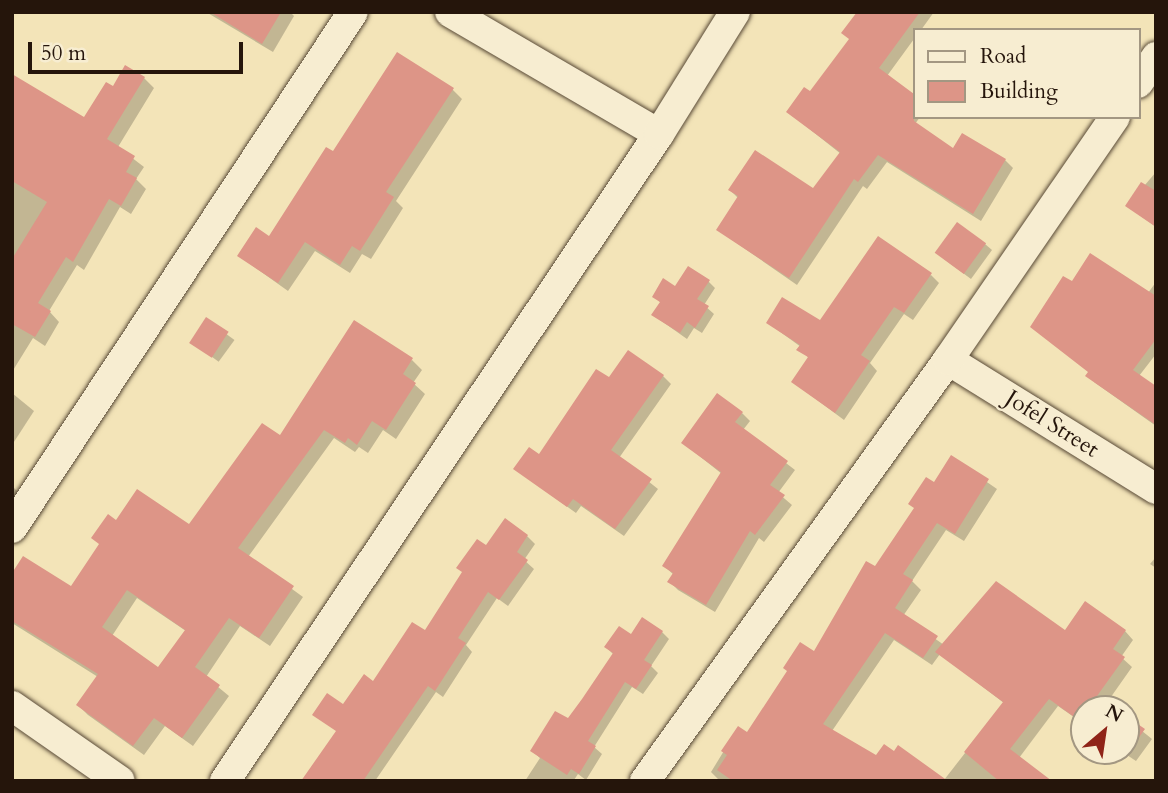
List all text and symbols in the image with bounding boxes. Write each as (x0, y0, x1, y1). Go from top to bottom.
scale bar (32, 28, 247, 72)
legend (912, 28, 1140, 119)
text: 50 m (41, 39, 86, 68)
text: Road (980, 42, 1026, 71)
text: Building (980, 77, 1058, 106)
street label: Jofel Street (1000, 384, 1104, 464)
north arrow (1070, 695, 1140, 765)
text: N (1101, 698, 1128, 729)

